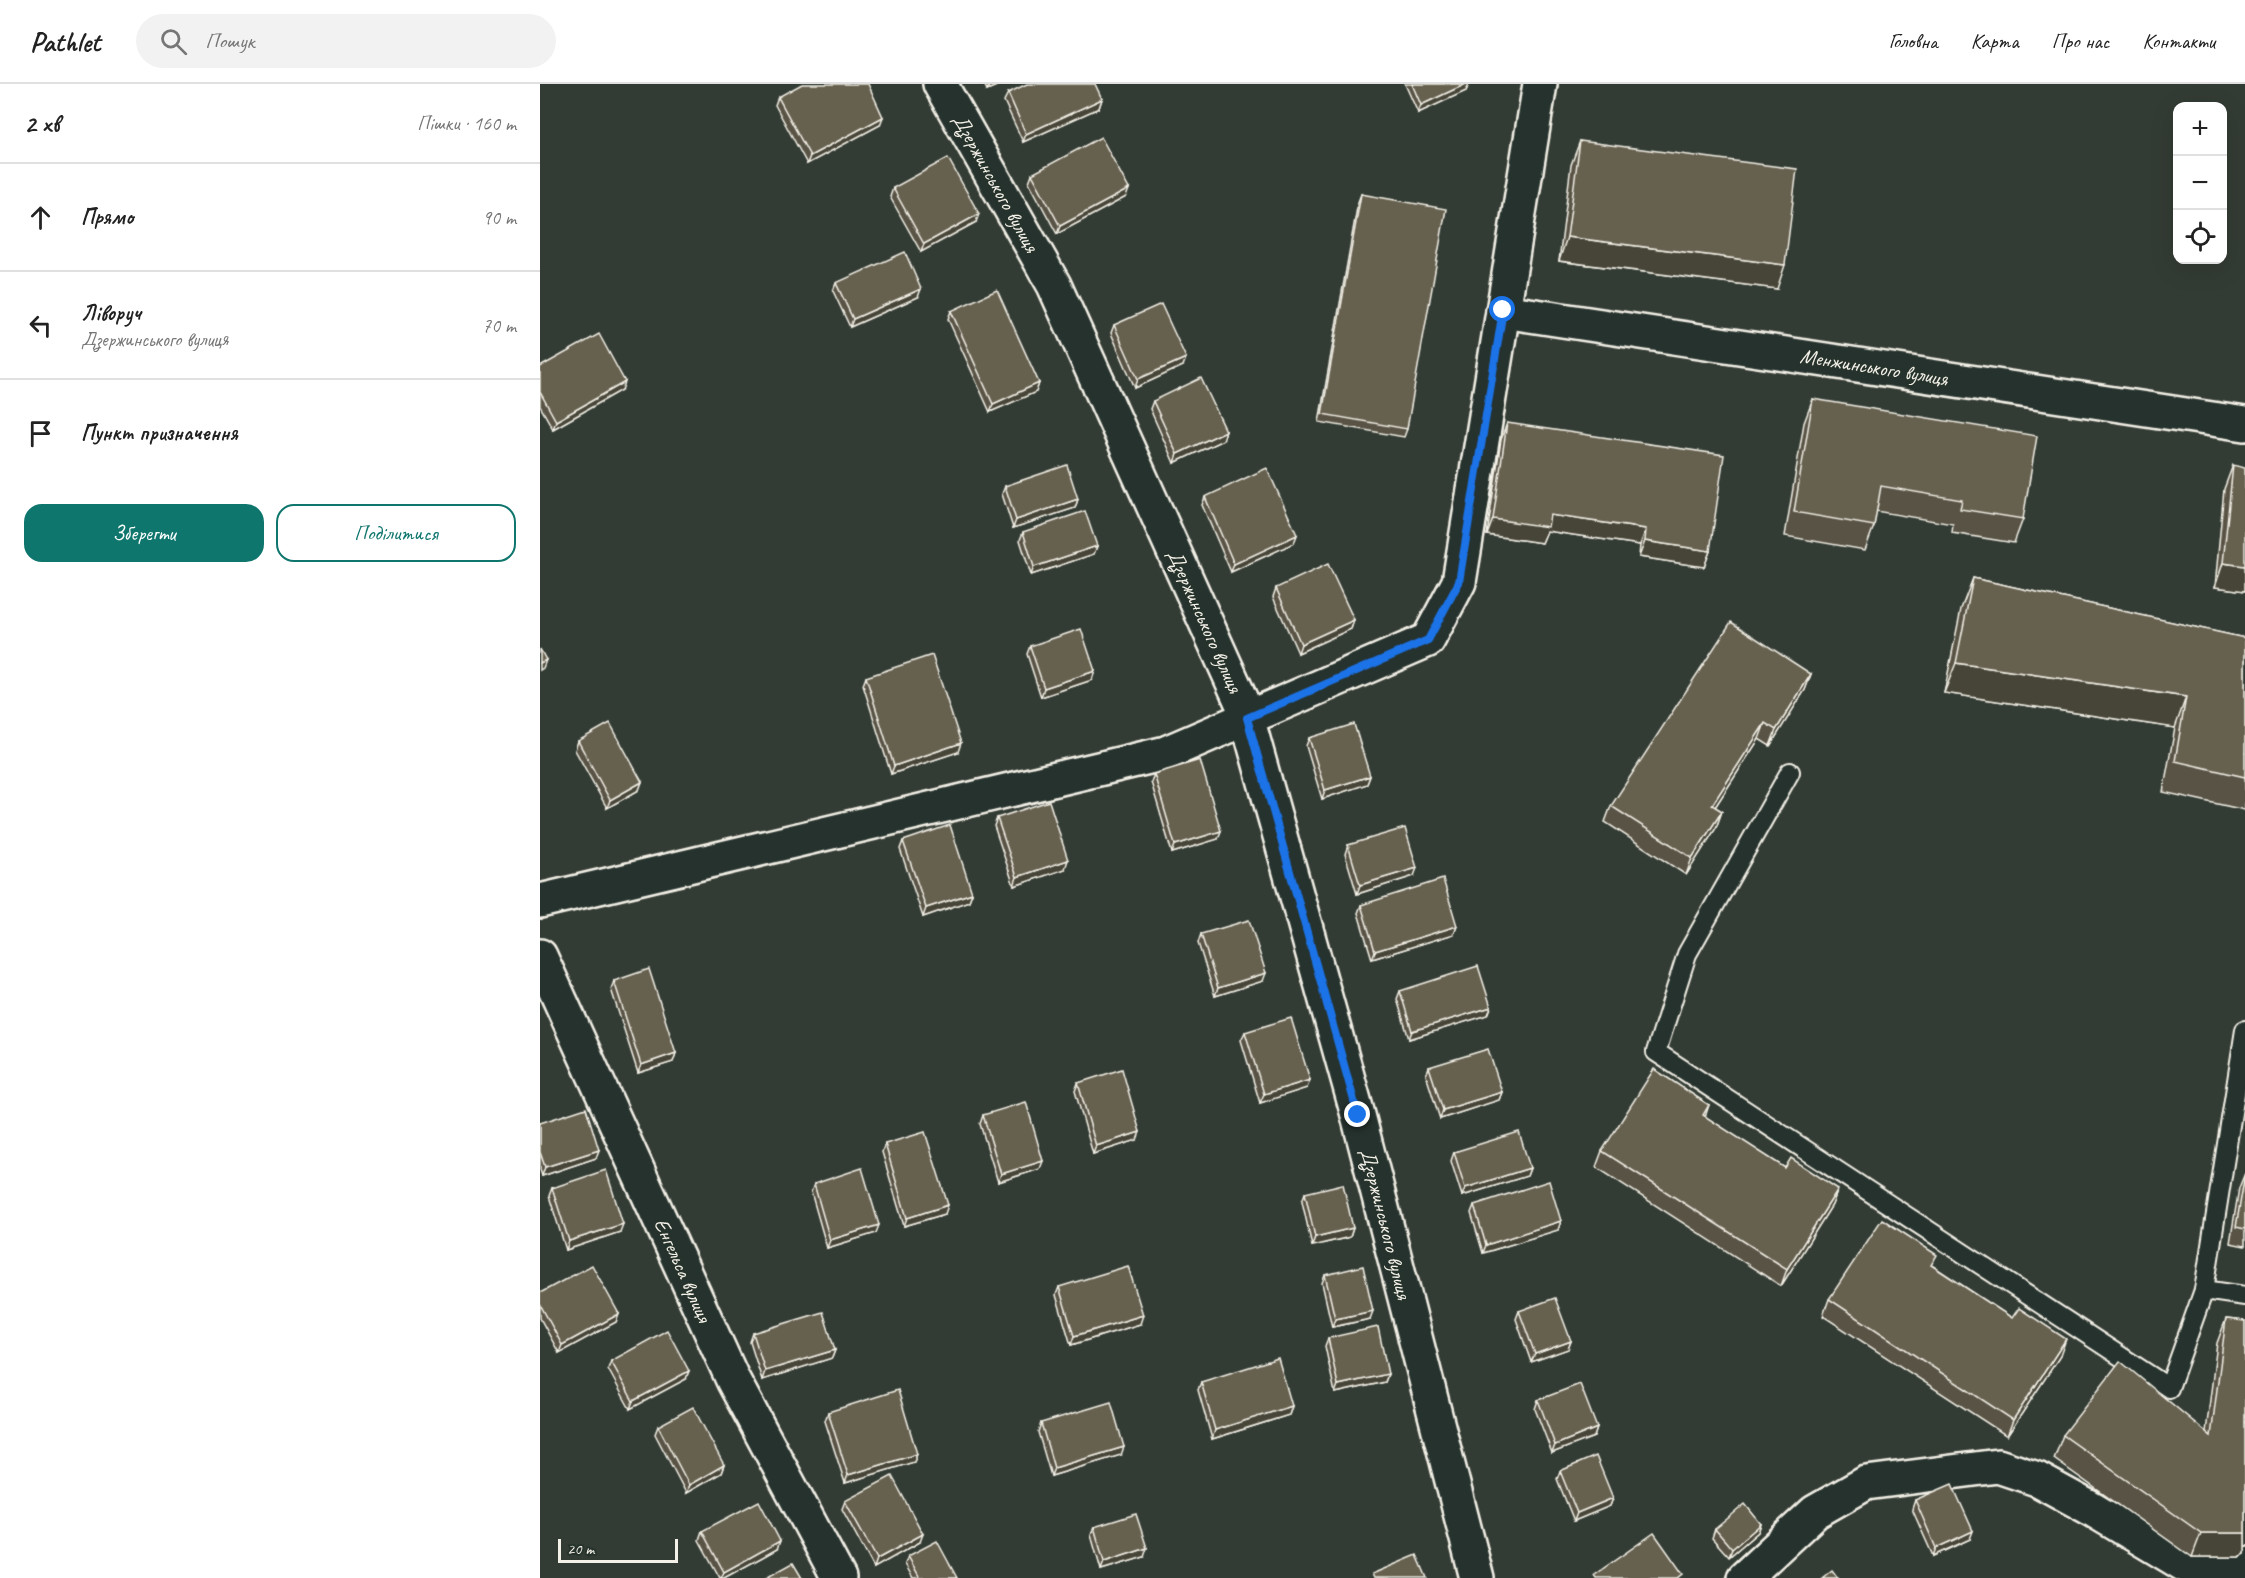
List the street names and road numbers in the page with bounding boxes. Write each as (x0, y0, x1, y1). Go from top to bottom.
street label: Дзержинського вулиця (946, 109, 1046, 259)
street label: Менжинського вулиця (1798, 342, 1951, 392)
street label: Дзержинського вулиця (1161, 545, 1249, 699)
street label: Дзержинського вулиця (1354, 1146, 1418, 1304)
street label: Енгельса вулиця (649, 1214, 718, 1327)

